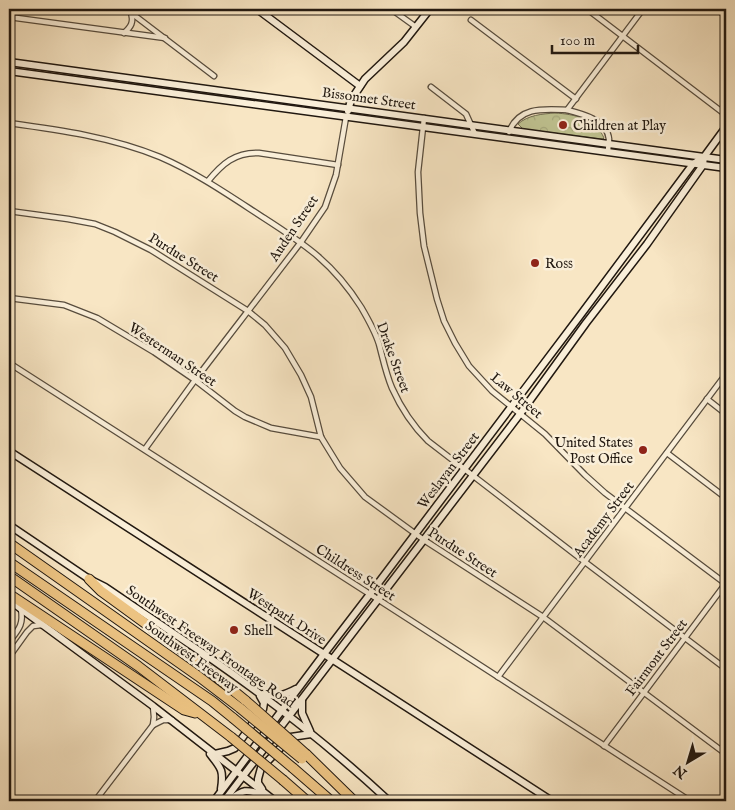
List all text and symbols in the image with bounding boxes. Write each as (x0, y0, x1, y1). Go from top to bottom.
scale bar (552, 22, 639, 54)
text: 100 m (560, 31, 596, 50)
street label: Bissonnet Street (321, 84, 417, 114)
place label: Children at Play (573, 117, 666, 135)
marker: Children at Play (557, 119, 569, 131)
street label: Auden Street (265, 192, 323, 266)
street label: Purdue Street (145, 229, 222, 287)
place label: Ross (545, 255, 573, 273)
marker: Ross (529, 257, 541, 269)
street label: Westerman Street (125, 319, 220, 391)
street label: Drake Street (372, 319, 414, 395)
street label: Law Street (487, 369, 546, 423)
street label: Weslayan Street (414, 428, 484, 513)
place label: United States Post Office (554, 434, 634, 468)
marker: United States Post Office (637, 444, 649, 456)
street label: Academy Street (569, 478, 638, 562)
street label: Purdue Street (424, 524, 501, 582)
street label: Childress Street (312, 540, 399, 605)
street label: Southwest Freeway Frontage Road (123, 581, 299, 711)
street label: Westpark Drive (244, 585, 330, 649)
street label: Fairmont Street (622, 615, 692, 700)
street label: Southwest Freeway (142, 617, 242, 695)
place label: Shell (244, 622, 273, 640)
marker: Shell (228, 624, 240, 636)
north arrow (662, 738, 712, 788)
text: N (670, 761, 692, 783)

